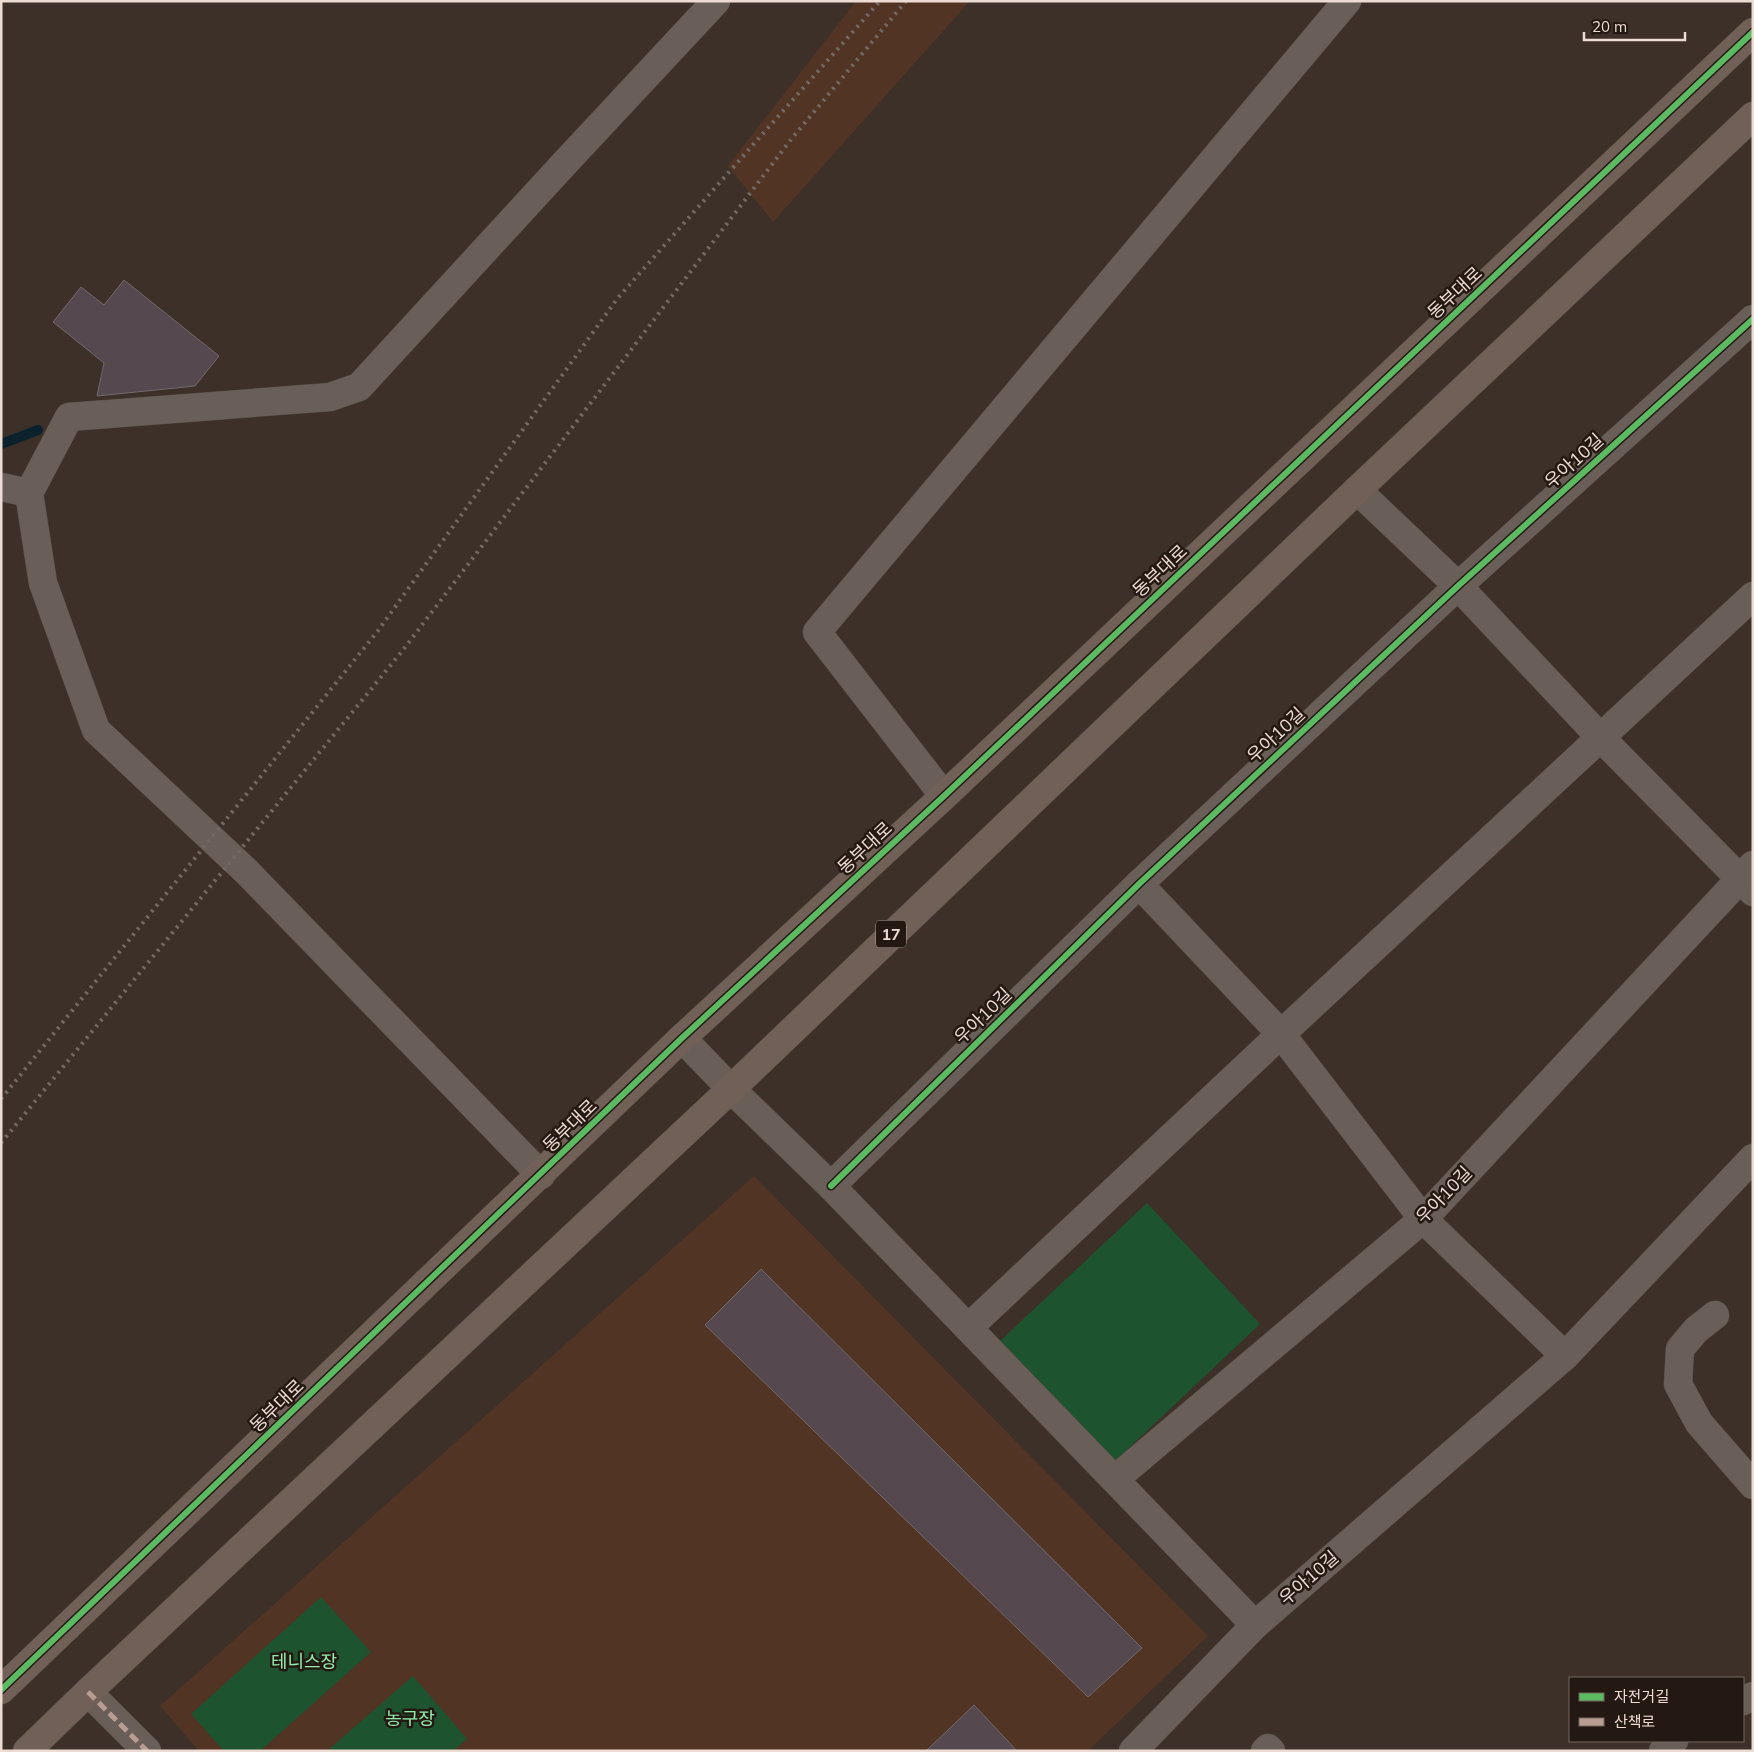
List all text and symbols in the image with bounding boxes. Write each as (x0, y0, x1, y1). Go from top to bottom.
scale bar (1584, 10, 1685, 42)
text: 20 m (1592, 17, 1627, 36)
street label: 동부대로 (1423, 262, 1487, 324)
street label: 우아10길 (1539, 428, 1608, 493)
street label: 동부대로 (1128, 540, 1192, 602)
street label: 우아10길 (1242, 702, 1310, 767)
street label: 동부대로 (833, 817, 897, 879)
road number: 17 (876, 921, 906, 948)
street label: 우아10길 (949, 983, 1016, 1049)
street label: 동부대로 (538, 1094, 601, 1157)
street label: 우아10길 (1411, 1161, 1477, 1228)
street label: 동부대로 (245, 1374, 308, 1437)
street label: 우아10길 (1274, 1546, 1343, 1610)
park label: 테니스장 (271, 1650, 337, 1673)
legend (1569, 1677, 1744, 1742)
text: 자전거길 (1614, 1687, 1669, 1706)
park label: 농구장 (385, 1707, 435, 1730)
text: 산책로 (1614, 1712, 1655, 1731)

